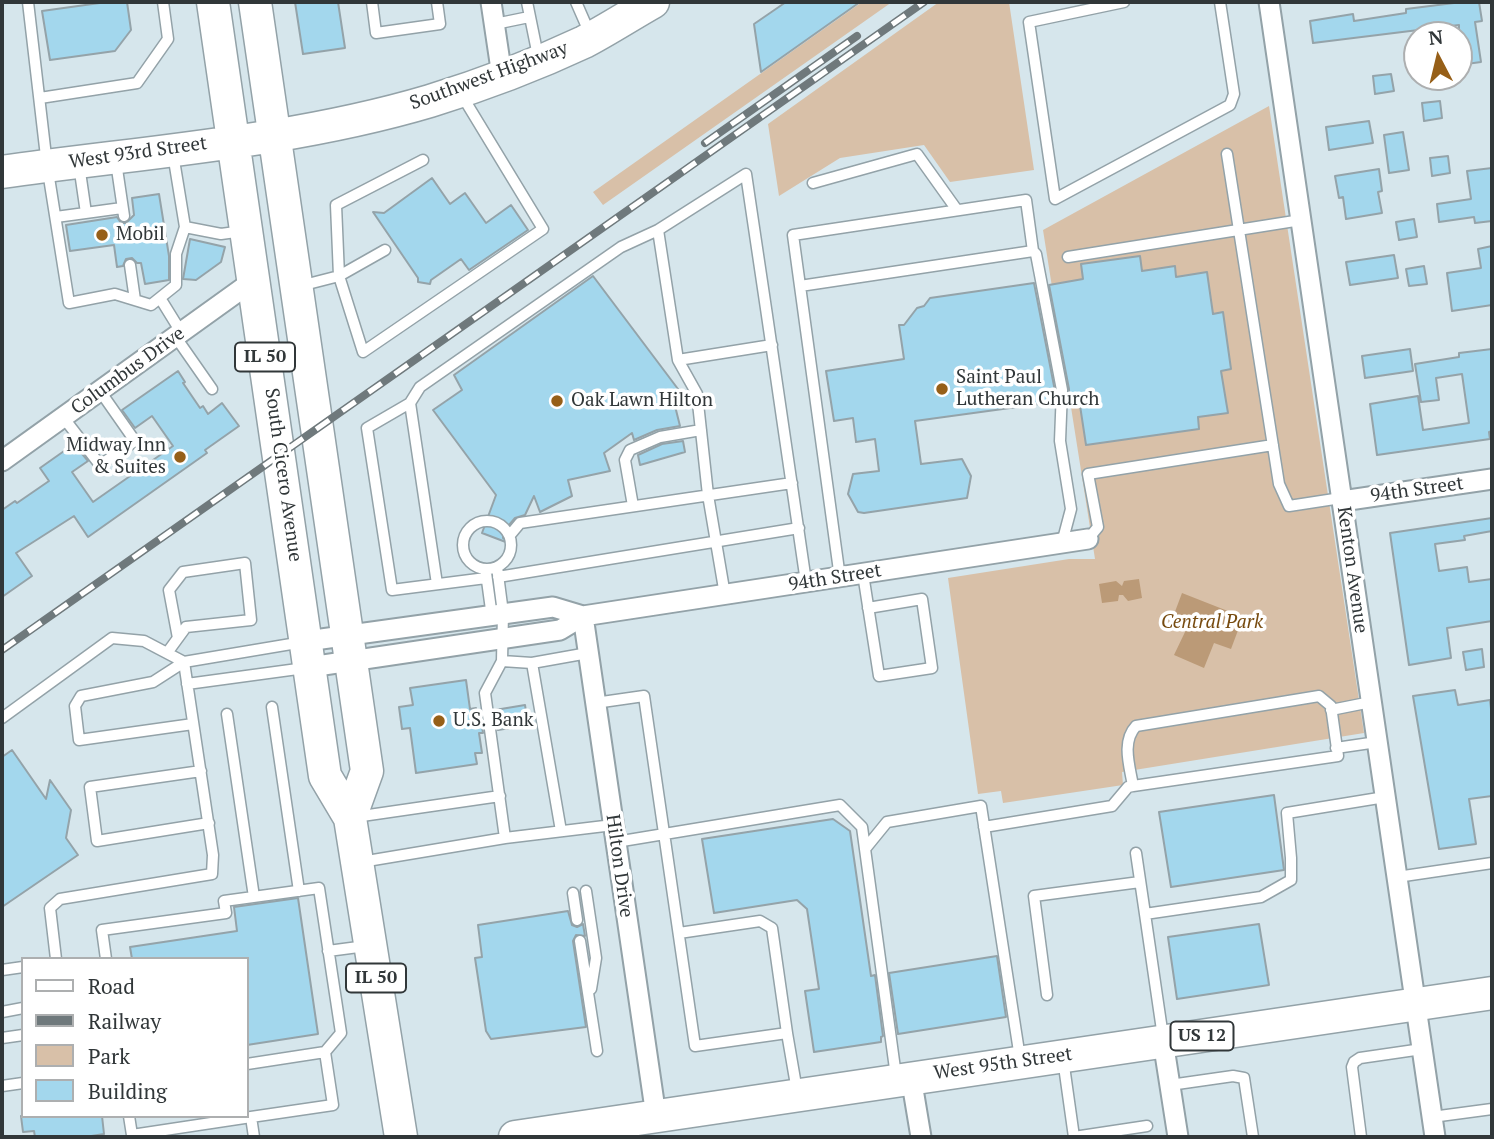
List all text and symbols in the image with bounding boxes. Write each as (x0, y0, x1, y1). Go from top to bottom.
north arrow (1403, 21, 1473, 91)
text: N (1427, 23, 1444, 50)
street label: Southwest Highway (407, 37, 571, 115)
street label: West 93rd Street (67, 132, 209, 174)
place label: Mobil (116, 224, 165, 246)
marker: Mobil (94, 227, 110, 243)
street label: Columbus Drive (67, 322, 189, 420)
road number: IL 50 (235, 342, 295, 372)
place label: Saint Paul Lutheran Church (956, 367, 1099, 411)
marker: Saint Paul Lutheran Church (934, 381, 950, 397)
street label: South Cicero Avenue (260, 387, 306, 563)
place label: Oak Lawn Hilton (571, 390, 713, 412)
marker: Oak Lawn Hilton (549, 393, 565, 409)
place label: Midway Inn & Suites (66, 435, 166, 479)
marker: Midway Inn & Suites (172, 449, 188, 465)
street label: 94th Street (1369, 472, 1465, 508)
street label: Kenton Avenue (1332, 505, 1372, 635)
street label: 94th Street (787, 559, 883, 597)
park label: Central Park (1161, 612, 1263, 634)
place label: U.S. Bank (453, 710, 534, 732)
marker: U.S. Bank (431, 713, 447, 729)
street label: Hilton Drive (600, 813, 638, 919)
legend (21, 957, 248, 1118)
road number: IL 50 (346, 964, 406, 993)
text: Road (88, 972, 135, 1000)
text: Railway (88, 1007, 161, 1035)
road number: US 12 (1170, 1021, 1234, 1050)
text: Park (88, 1042, 130, 1070)
street label: West 95th Street (932, 1043, 1074, 1085)
text: Building (88, 1077, 167, 1105)

